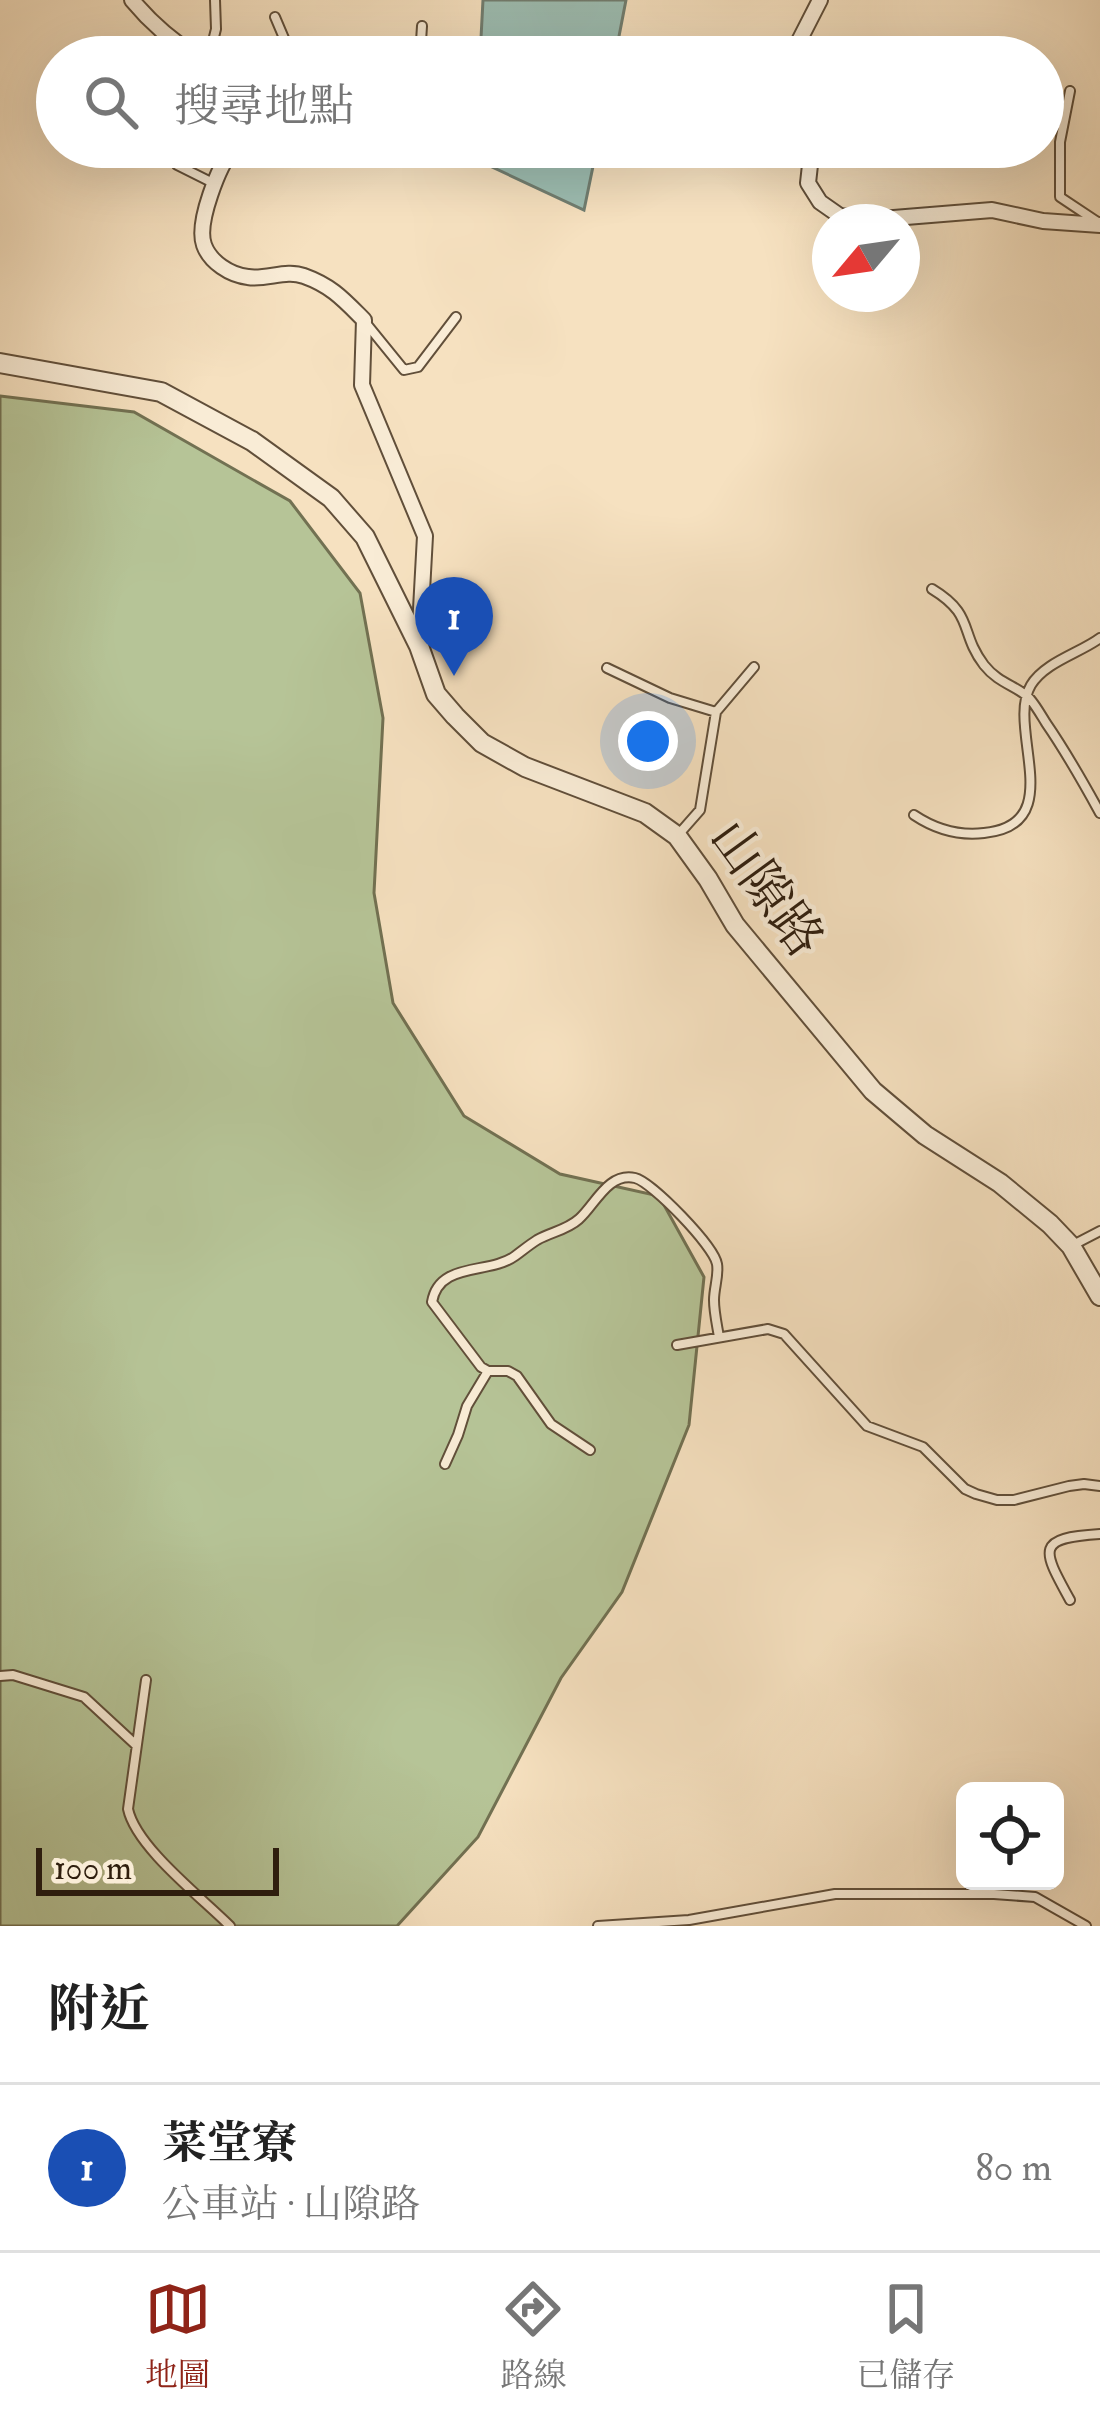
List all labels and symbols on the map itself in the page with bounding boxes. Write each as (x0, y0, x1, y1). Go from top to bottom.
north arrow (812, 204, 920, 312)
pin: 1 (415, 577, 493, 676)
your location (618, 711, 678, 771)
street label: 山隙路 (695, 808, 837, 970)
scale bar (36, 1842, 279, 1895)

